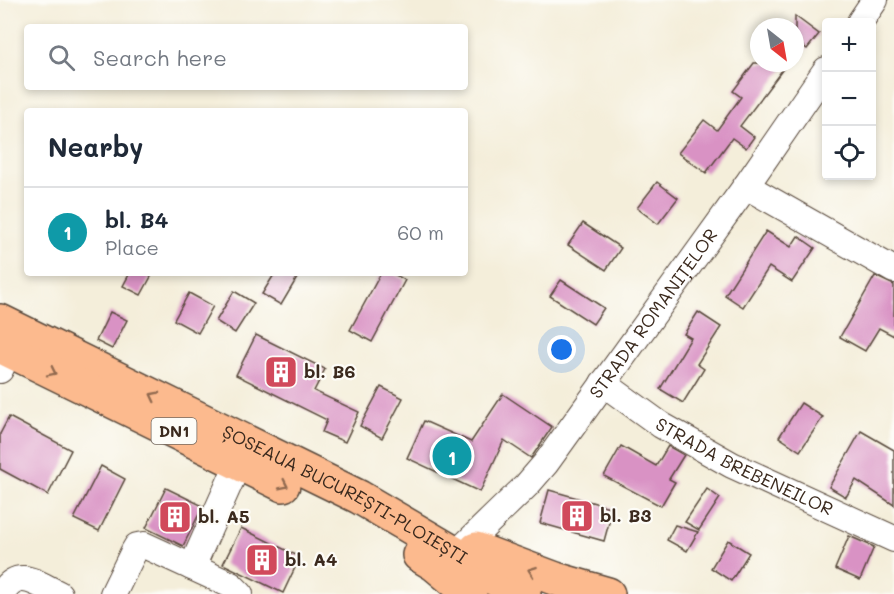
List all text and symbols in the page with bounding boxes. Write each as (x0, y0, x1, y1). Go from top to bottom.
north arrow (750, 18, 804, 72)
map controls (822, 18, 876, 180)
button: + (822, 18, 876, 72)
search box (24, 24, 468, 90)
icon: search (45, 41, 78, 74)
text: Search here (93, 43, 227, 72)
button: − (822, 72, 876, 126)
button: locate (822, 126, 876, 180)
text: Nearby (48, 130, 143, 164)
text: bl. B4 (105, 205, 168, 234)
text: 1 (63, 219, 72, 245)
text: 60 m (397, 219, 444, 245)
street label: STRADA ROMANIȚELOR (583, 223, 722, 403)
text: Place (105, 234, 159, 260)
your location (547, 335, 576, 364)
building icon: bl. B6 (263, 354, 299, 390)
place label: bl. B6 (304, 359, 355, 383)
one-way arrow (46, 364, 57, 376)
one-way arrow (149, 392, 160, 403)
street label: STRADA BREBENEILOR (652, 411, 837, 521)
road number: DN1 (152, 418, 196, 444)
street label: ȘOSEAUA BUCUREȘTI-PLOIEȘTI (219, 419, 472, 569)
pin: 1 (432, 434, 472, 478)
one-way arrow (278, 478, 289, 490)
building icon: bl. B3 (559, 498, 595, 534)
building icon: bl. A5 (157, 499, 193, 535)
place label: bl. B3 (600, 503, 651, 527)
place label: bl. A5 (198, 504, 249, 528)
building icon: bl. A4 (244, 542, 280, 578)
place label: bl. A4 (285, 547, 337, 571)
one-way arrow (527, 565, 538, 578)

